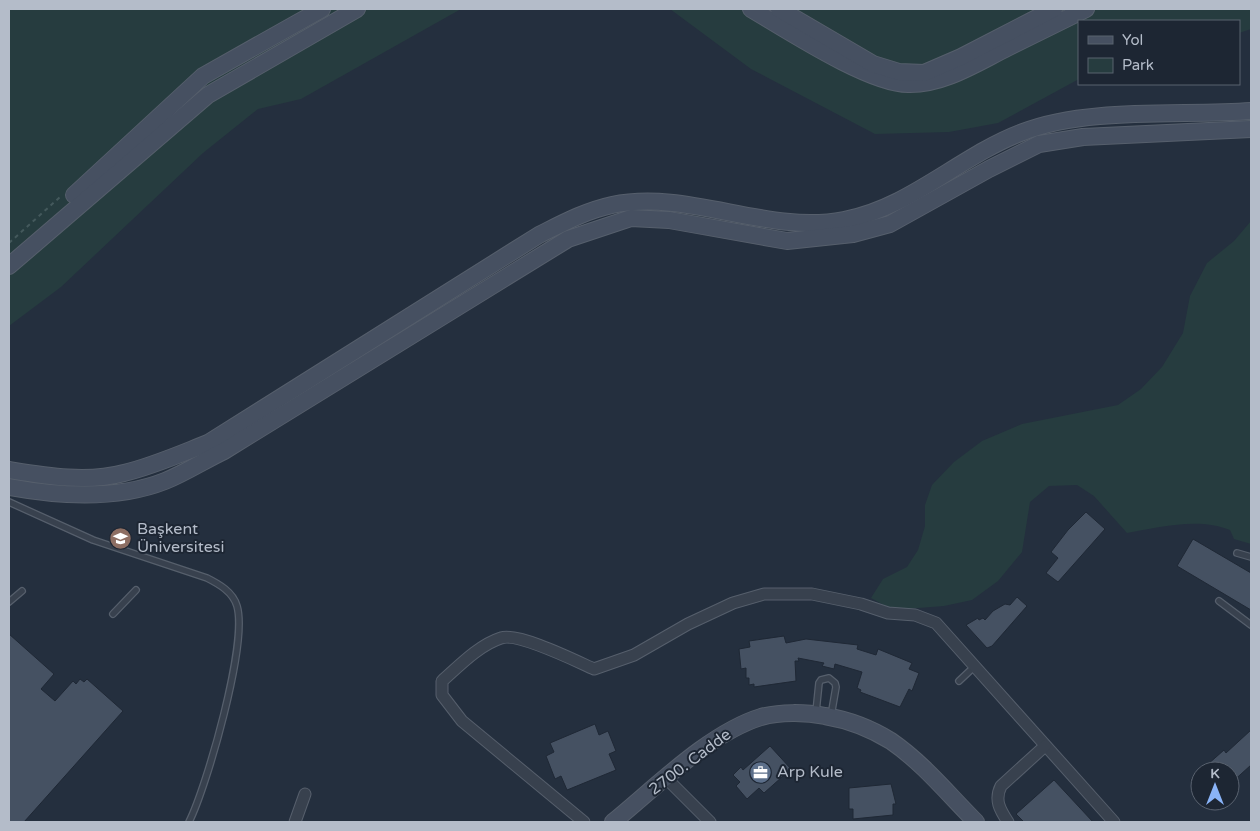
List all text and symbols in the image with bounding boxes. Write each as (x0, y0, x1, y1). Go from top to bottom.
legend (1078, 20, 1240, 85)
text: Yol (1122, 31, 1143, 49)
text: Park (1122, 56, 1154, 74)
place label: Başkent Üniversitesi (137, 519, 225, 557)
school or university icon: Başkent Üniversitesi (109, 526, 133, 550)
street label: 2700. Cadde (645, 725, 735, 799)
office icon: Arp Kule (749, 760, 773, 784)
north arrow (1190, 761, 1240, 811)
place label: Arp Kule (777, 762, 843, 782)
text: K (1210, 765, 1220, 782)

